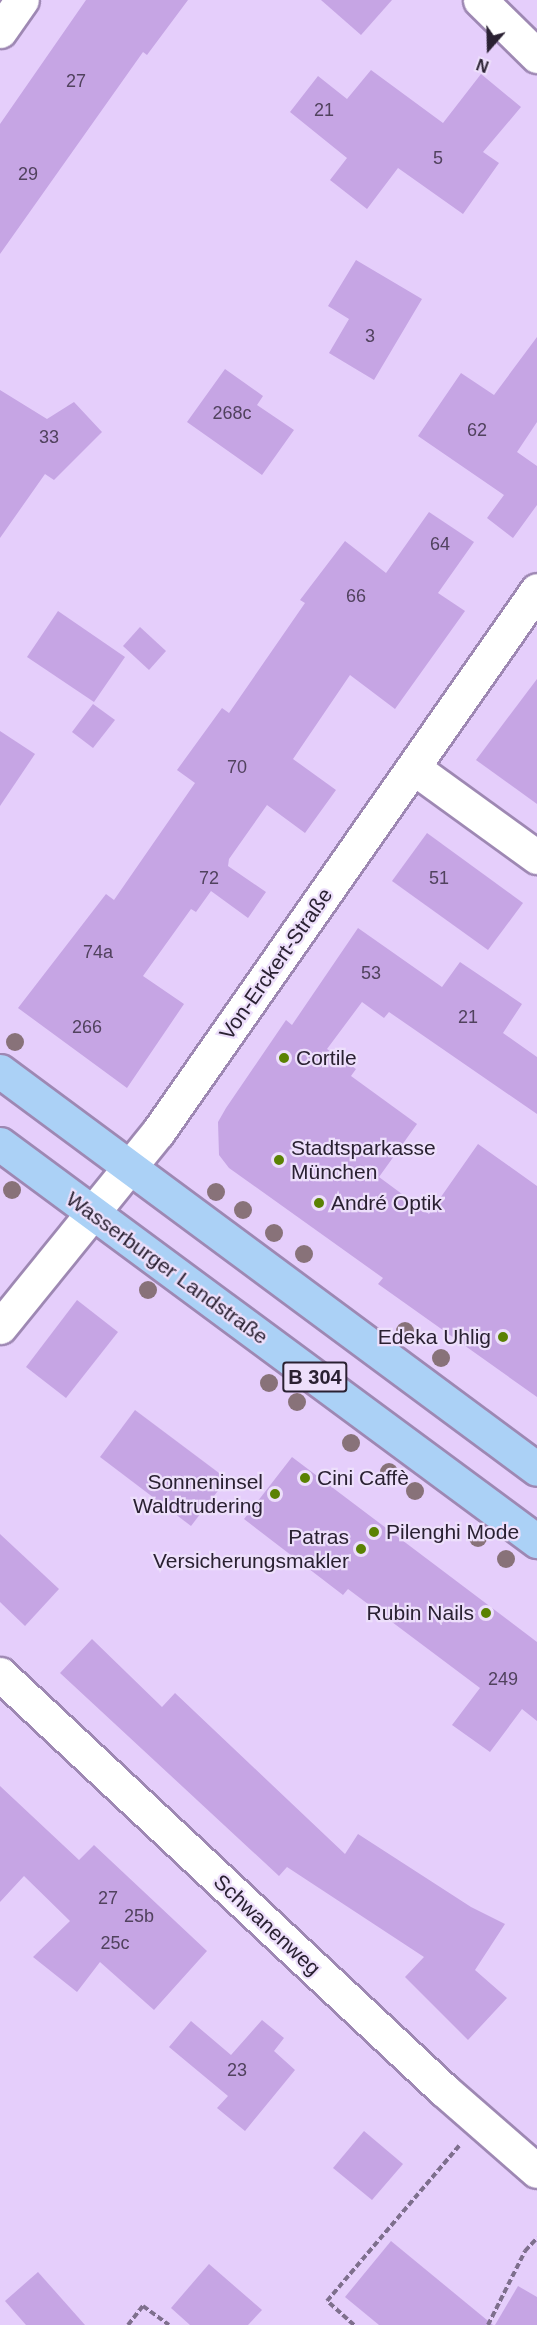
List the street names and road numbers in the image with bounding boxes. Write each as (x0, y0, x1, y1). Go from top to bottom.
street label: Von-Erckert-Straße (214, 883, 338, 1045)
street label: Wasserburger Landstraße (61, 1186, 273, 1350)
road number: B 304 (282, 1360, 348, 1394)
street label: Schwanenweg (208, 1869, 326, 1981)

